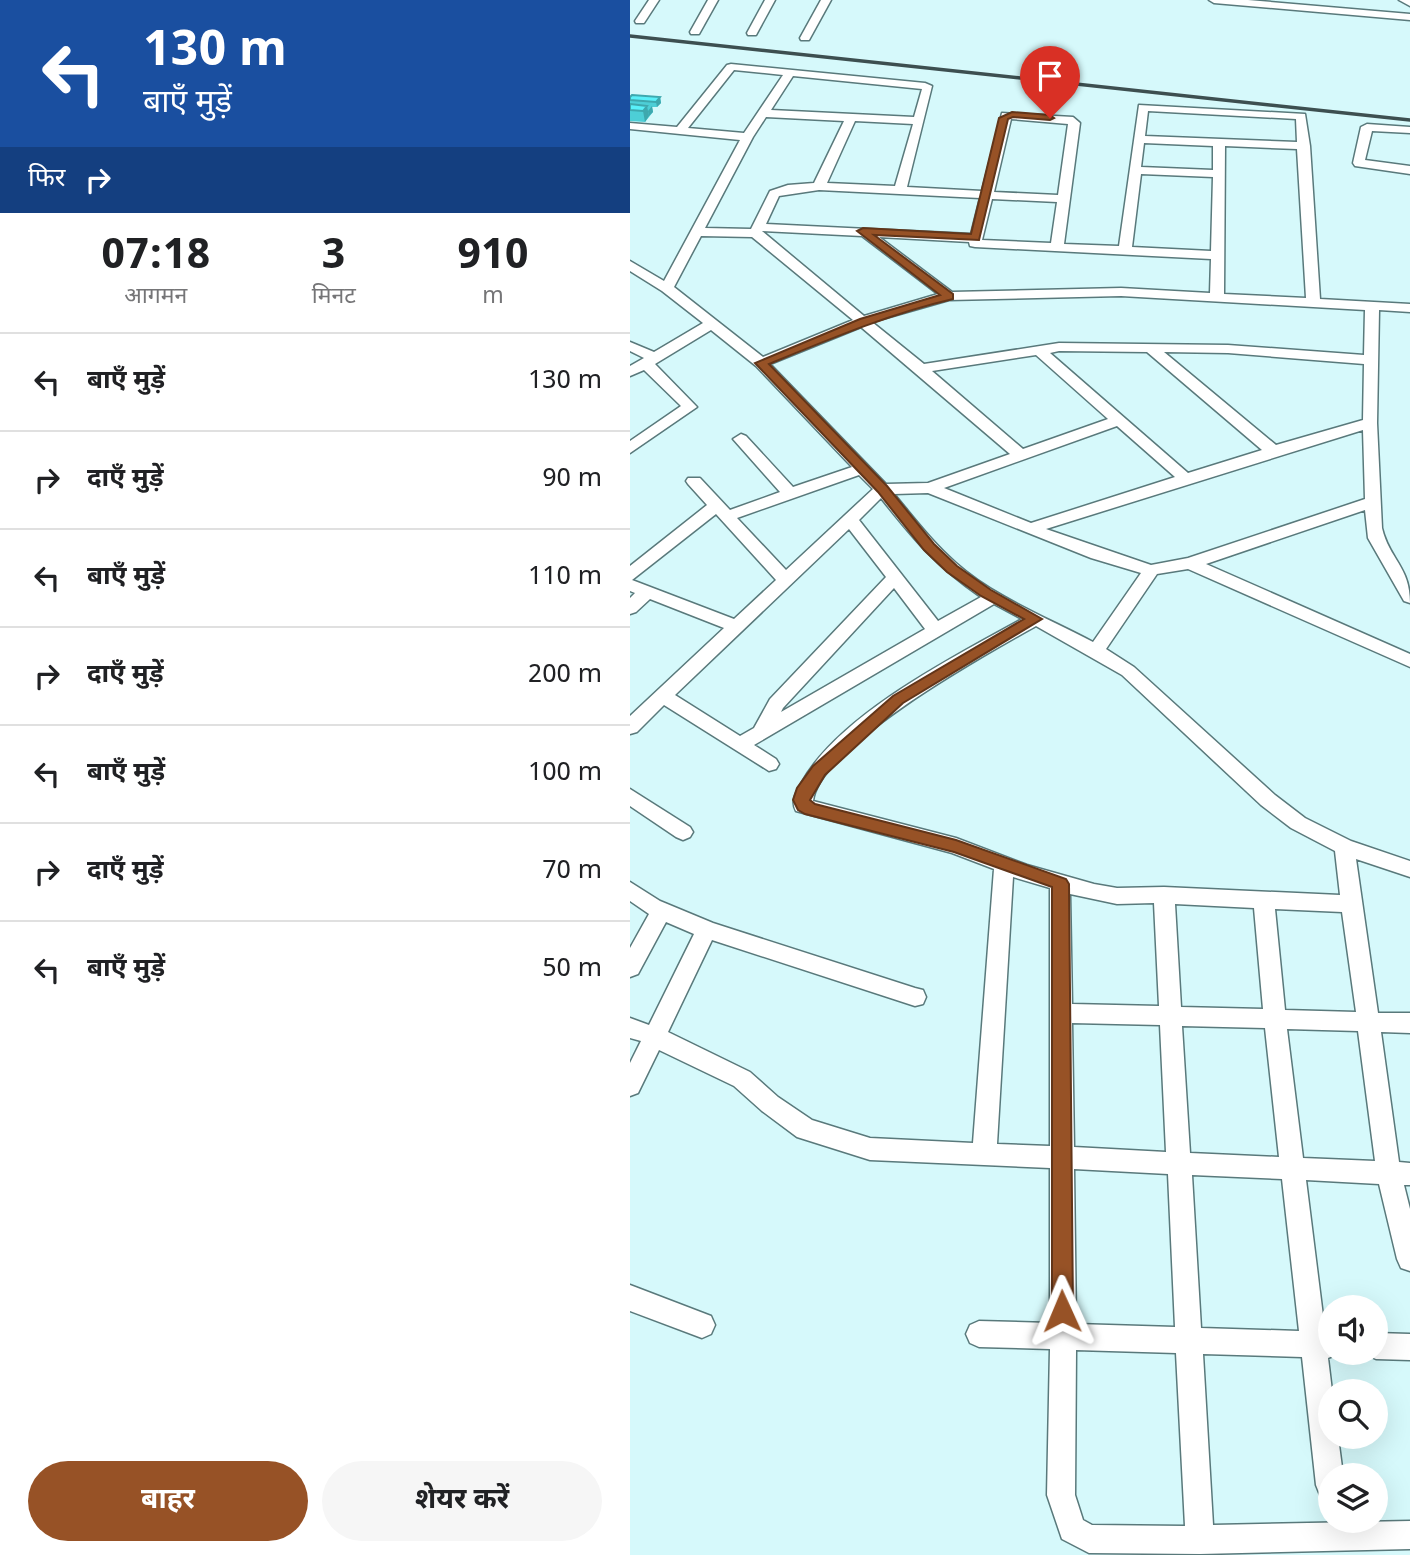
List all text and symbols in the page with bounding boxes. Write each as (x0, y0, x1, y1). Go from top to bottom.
text: 130 m (143, 21, 287, 85)
icon: left (28, 28, 119, 119)
pin (1020, 46, 1080, 118)
icon: arrive (1031, 57, 1069, 95)
text: बाएँ मुड़ें (143, 83, 232, 125)
icon: right (79, 161, 117, 199)
text: फिर (28, 163, 65, 197)
text: 07:18 (101, 230, 210, 285)
text: 3 (322, 230, 346, 285)
text: 910 (457, 230, 529, 285)
text: आगमन (124, 282, 187, 312)
text: मिनट (312, 282, 356, 312)
text: m (482, 282, 504, 312)
icon: left (28, 363, 66, 401)
text: बाएँ मुड़ें (87, 365, 165, 399)
text: 130 m (528, 365, 602, 399)
icon: right (28, 461, 66, 499)
text: दाएँ मुड़ें (87, 463, 164, 497)
text: 90 m (542, 463, 602, 497)
icon: left (28, 559, 66, 597)
text: बाएँ मुड़ें (87, 561, 165, 595)
text: 110 m (528, 561, 602, 595)
icon: right (28, 657, 66, 695)
text: दाएँ मुड़ें (87, 659, 164, 693)
text: 200 m (528, 659, 602, 693)
icon: left (28, 755, 66, 793)
text: बाएँ मुड़ें (87, 757, 165, 791)
text: 100 m (528, 757, 602, 791)
icon: right (28, 853, 66, 891)
text: दाएँ मुड़ें (87, 855, 164, 889)
text: 70 m (542, 855, 602, 889)
icon: left (28, 951, 66, 989)
text: बाएँ मुड़ें (87, 953, 165, 987)
text: 50 m (542, 953, 602, 987)
position arrow (1025, 1274, 1099, 1348)
map controls (1318, 1295, 1388, 1533)
button: sound (1318, 1295, 1388, 1365)
button: search (1318, 1379, 1388, 1449)
button: बाहर (28, 1461, 308, 1541)
button: शेयर करें (322, 1461, 602, 1541)
button: layers (1318, 1463, 1388, 1533)

